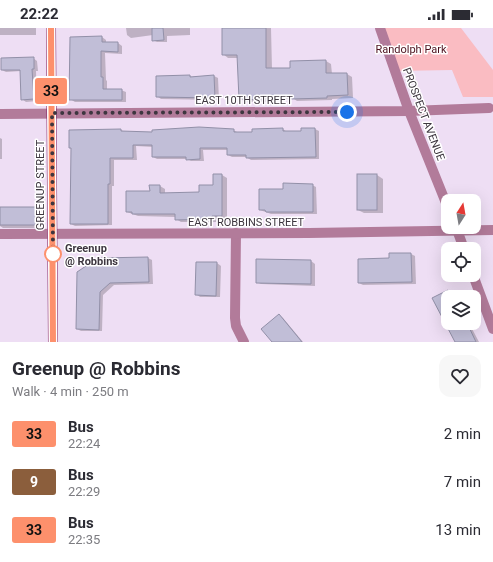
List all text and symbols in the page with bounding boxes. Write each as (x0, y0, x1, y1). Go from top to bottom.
text: 22:22 (20, 5, 59, 23)
park label: Randolph Park (375, 43, 447, 56)
street label: PROSPECT AVENUE (400, 66, 447, 162)
line badge: 33 (33, 78, 69, 104)
text: 33 (43, 83, 59, 99)
street label: EAST 10TH STREET (195, 94, 293, 107)
your location (337, 102, 357, 122)
street label: GREENUP STREET (34, 139, 47, 230)
north arrow (441, 194, 481, 234)
map controls (441, 194, 481, 330)
street label: EAST ROBBINS STREET (188, 216, 305, 229)
place label: Greenup @ Robbins (65, 242, 118, 268)
button: locate (441, 242, 481, 282)
marker: Greenup @ Robbins (44, 245, 62, 263)
button: layers (441, 290, 481, 330)
button: heart (439, 355, 481, 397)
text: Greenup @ Robbins (12, 357, 180, 380)
text: Walk · 4 min · 250 m (12, 384, 129, 399)
text: Bus (68, 418, 94, 436)
text: 2 min (444, 425, 481, 443)
text: 33 (26, 426, 42, 442)
text: 22:24 (68, 436, 100, 451)
text: Bus (68, 466, 94, 484)
text: 7 min (444, 473, 481, 491)
text: 9 (30, 474, 38, 490)
text: 22:29 (68, 484, 100, 499)
text: Bus (68, 514, 94, 532)
text: 13 min (435, 521, 481, 539)
text: 33 (26, 522, 42, 538)
text: 22:35 (68, 532, 100, 547)

